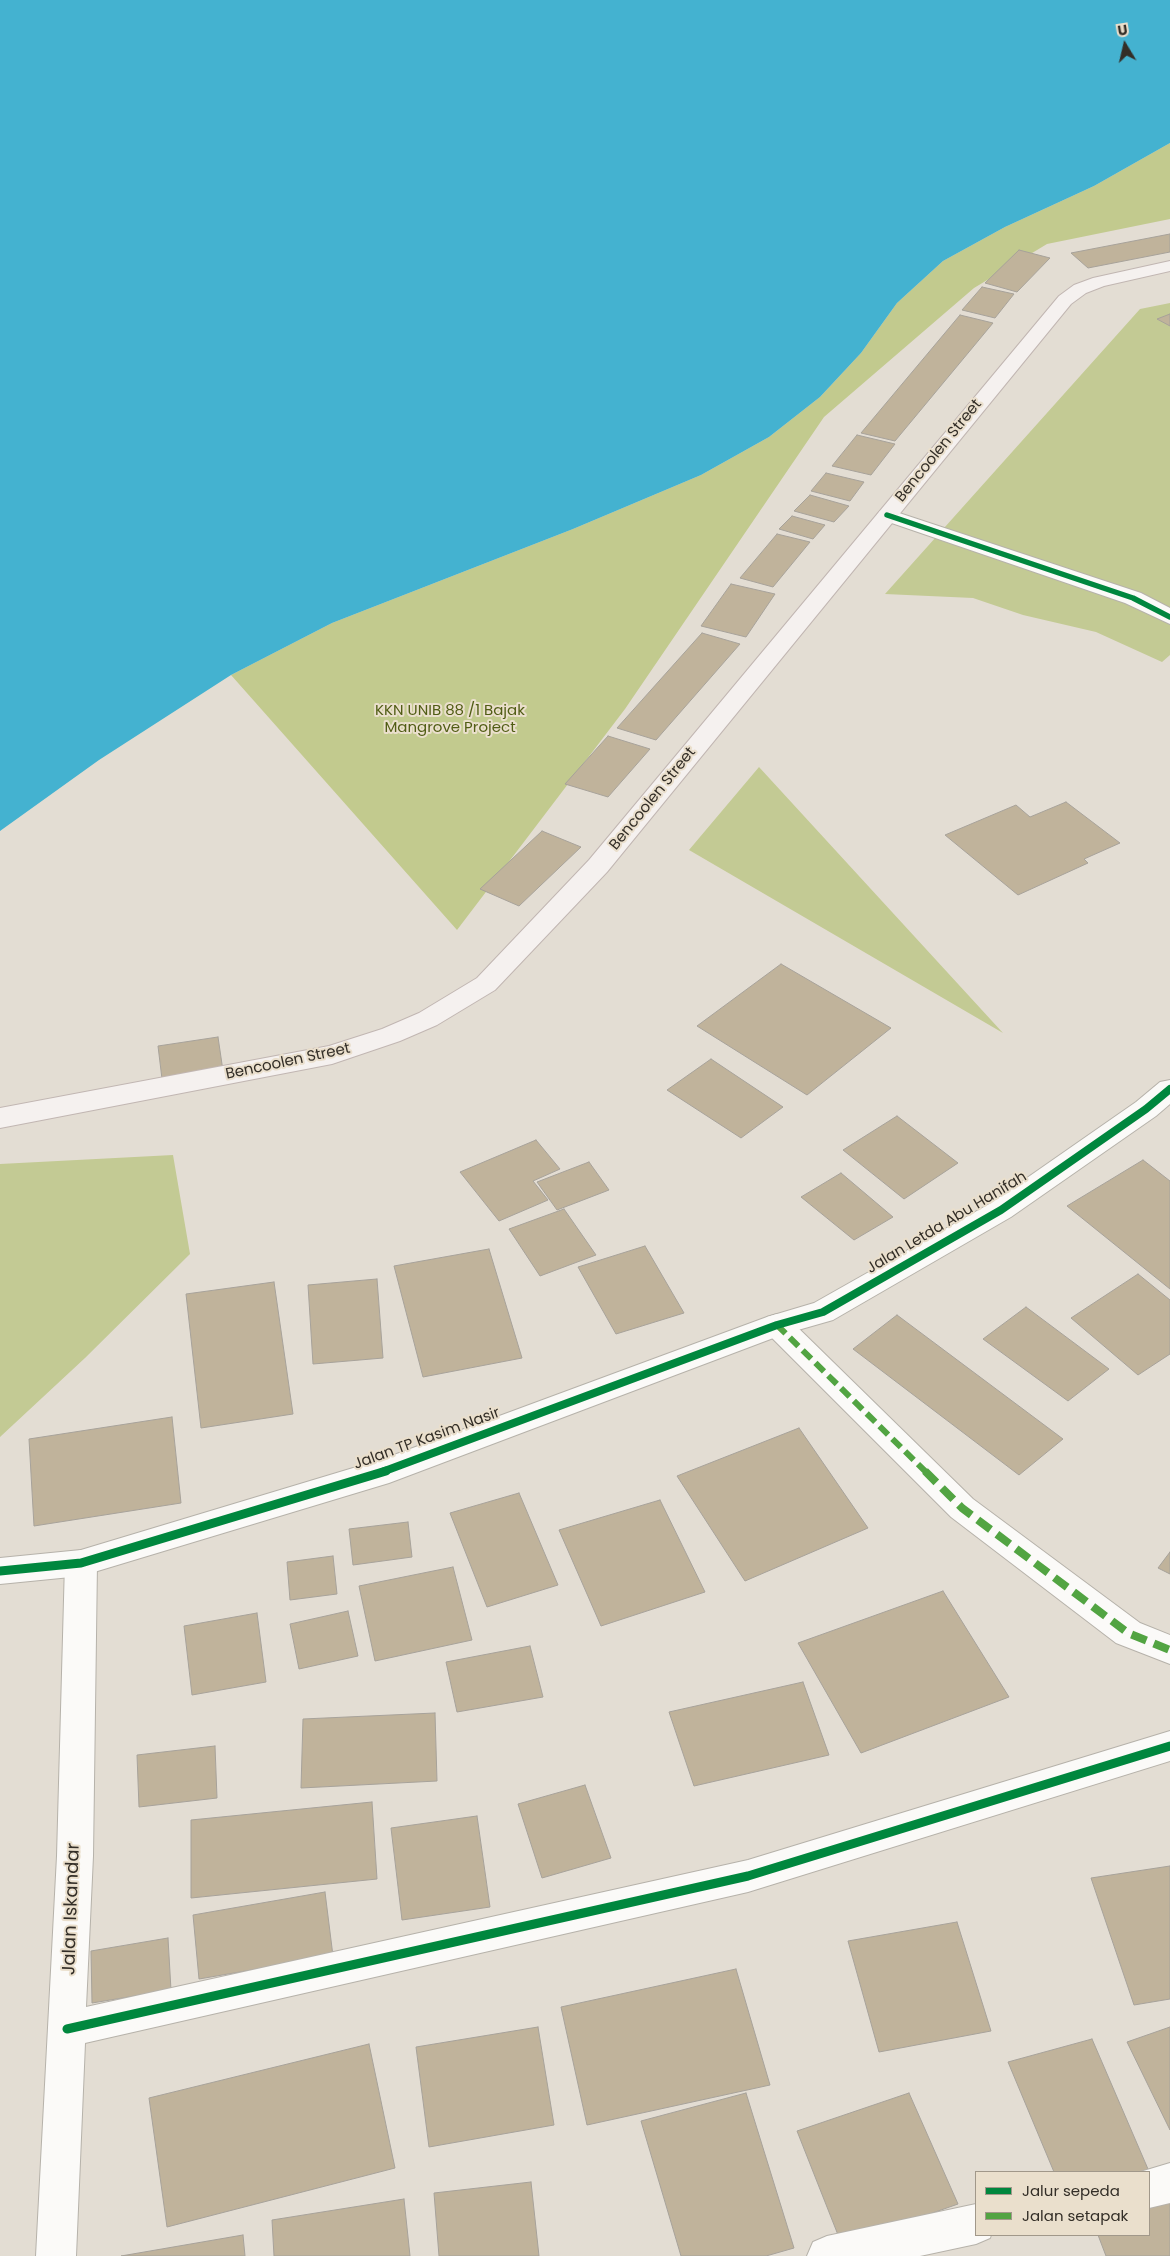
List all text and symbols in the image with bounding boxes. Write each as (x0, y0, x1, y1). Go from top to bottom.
north arrow (1100, 20, 1150, 70)
text: U (1116, 20, 1129, 41)
street label: Bencoolen Street (892, 396, 986, 506)
park label: KKN UNIB 88 /1 Bajak Mangrove Project (375, 702, 525, 737)
street label: Bencoolen Street (606, 744, 700, 854)
street label: Bencoolen Street (224, 1040, 352, 1084)
street label: Jalan Letda Abu Hanifah (864, 1168, 1030, 1278)
street label: Jalan TP Kasim Nasir (351, 1404, 503, 1474)
street label: Jalan Iskandar (59, 1842, 85, 1976)
legend (975, 2171, 1150, 2236)
text: Jalur sepeda (1022, 2180, 1120, 2201)
text: Jalan setapak (1022, 2205, 1128, 2226)

